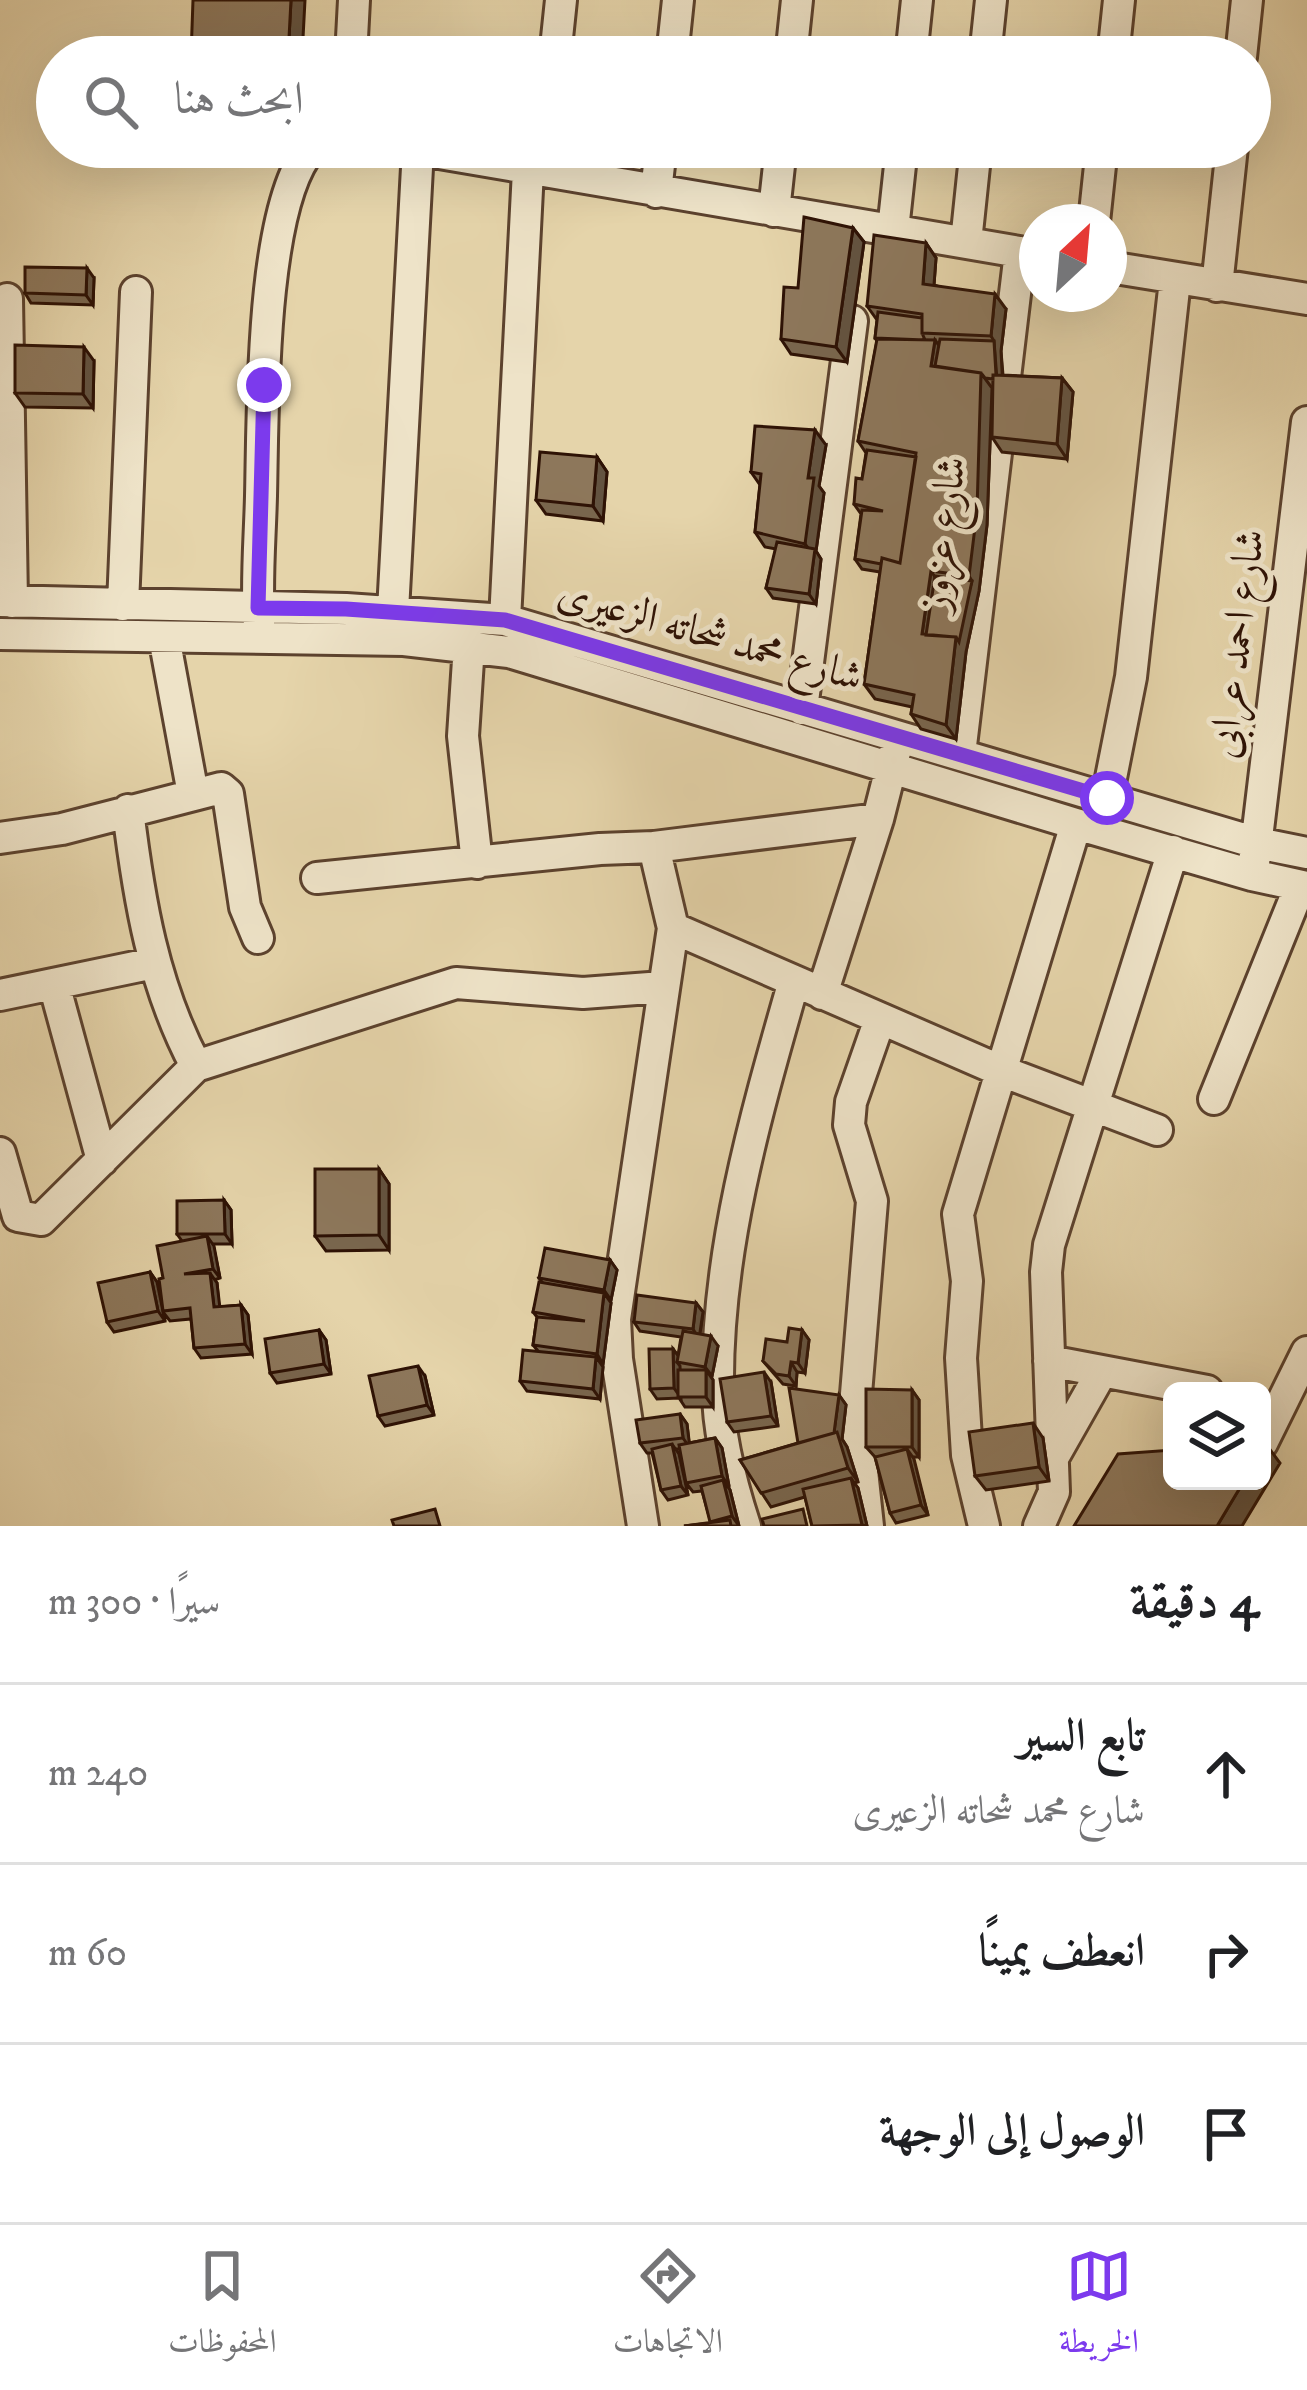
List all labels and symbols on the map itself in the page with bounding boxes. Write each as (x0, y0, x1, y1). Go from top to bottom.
north arrow (1019, 204, 1127, 312)
route end (237, 358, 291, 412)
street label: شارع عزوز (908, 454, 986, 619)
street label: شارع احمد عرابى (1198, 527, 1285, 762)
street label: شارع محمد شحاته الزعيرى (549, 568, 869, 711)
route start (1080, 771, 1134, 825)

